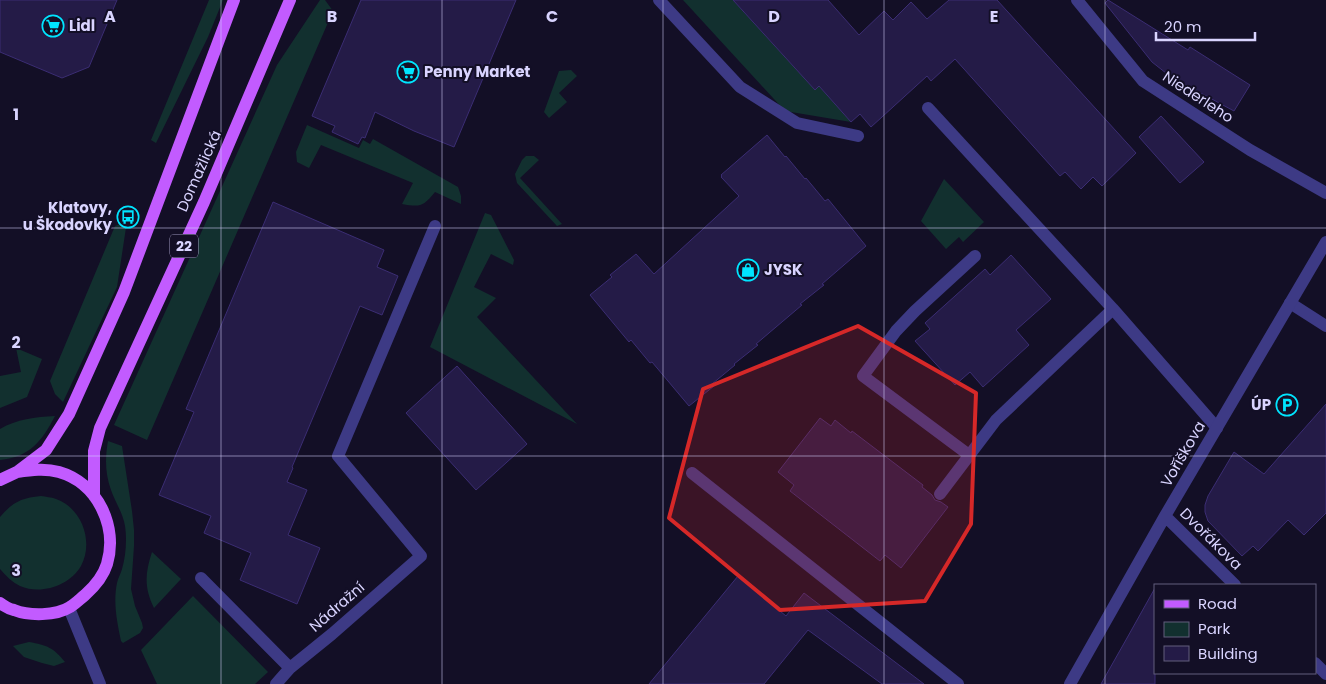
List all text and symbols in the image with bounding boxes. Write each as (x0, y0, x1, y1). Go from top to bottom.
text: A (104, 5, 116, 28)
text: B (327, 5, 337, 28)
text: C (546, 5, 558, 28)
text: D (768, 5, 780, 28)
text: E (990, 5, 998, 28)
scale bar (1156, 10, 1255, 42)
supermarket icon: Lidl (41, 14, 65, 38)
place label: Lidl (69, 15, 95, 36)
text: 20 m (1164, 16, 1202, 37)
supermarket icon: Penny Market (396, 60, 420, 84)
place label: Penny Market (424, 61, 530, 82)
street label: Niederleho (1159, 66, 1238, 127)
text: 1 (13, 103, 19, 126)
street label: Domažlická (171, 127, 226, 215)
place label: Klatovy, u Škodovky (23, 197, 113, 235)
bus stop icon: Klatovy, u Škodovky (116, 205, 140, 229)
road number: 22 (170, 235, 198, 258)
shop icon: JYSK (736, 258, 760, 282)
place label: JYSK (764, 259, 803, 280)
text: 2 (11, 331, 21, 354)
parking icon: ÚP (1275, 393, 1299, 417)
place label: ÚP (1251, 394, 1271, 415)
street label: Voříškova (1155, 417, 1210, 491)
street label: Dvořákova (1176, 503, 1247, 574)
text: 3 (11, 559, 21, 582)
street label: Nádražní (305, 577, 369, 636)
legend (1154, 584, 1316, 674)
text: Road (1198, 593, 1237, 614)
text: Park (1198, 618, 1230, 639)
text: Building (1198, 643, 1258, 664)

